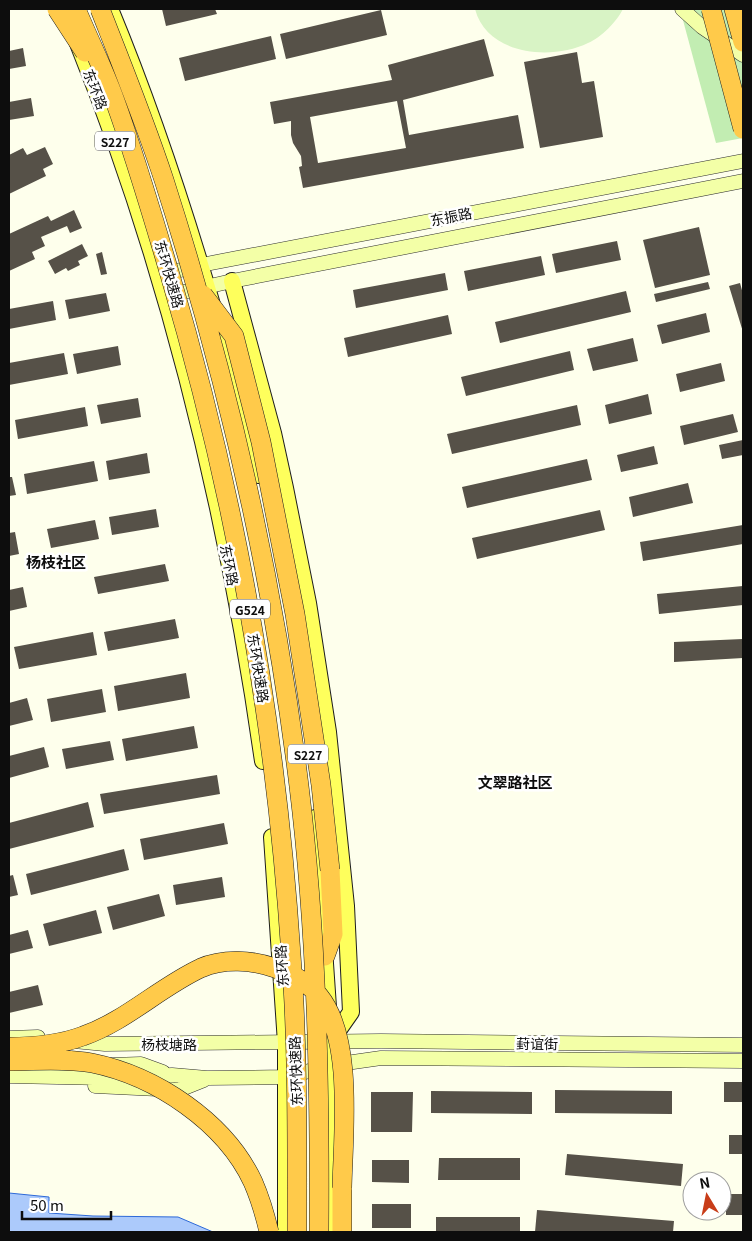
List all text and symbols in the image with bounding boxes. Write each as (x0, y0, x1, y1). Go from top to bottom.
street label: 东环路 (79, 66, 113, 112)
road number: S227 (95, 132, 135, 150)
street label: 东振路 (428, 202, 474, 230)
street label: 东环快速路 (151, 238, 189, 310)
street label: 东环路 (216, 542, 244, 588)
district label: 杨枝社区 (26, 551, 86, 572)
road number: G524 (230, 600, 270, 618)
street label: 东环快速路 (244, 632, 274, 704)
road number: S227 (288, 744, 328, 764)
district label: 文翠路社区 (477, 771, 553, 792)
street label: 东环路 (270, 944, 292, 988)
street label: 葑谊街 (516, 1033, 558, 1053)
street label: 杨枝塘路 (141, 1034, 197, 1054)
street label: 东环快速路 (284, 1036, 306, 1106)
north arrow (682, 1171, 732, 1221)
text: N (698, 1171, 711, 1193)
scale bar (22, 1188, 111, 1220)
text: 50 m (30, 1194, 64, 1215)

